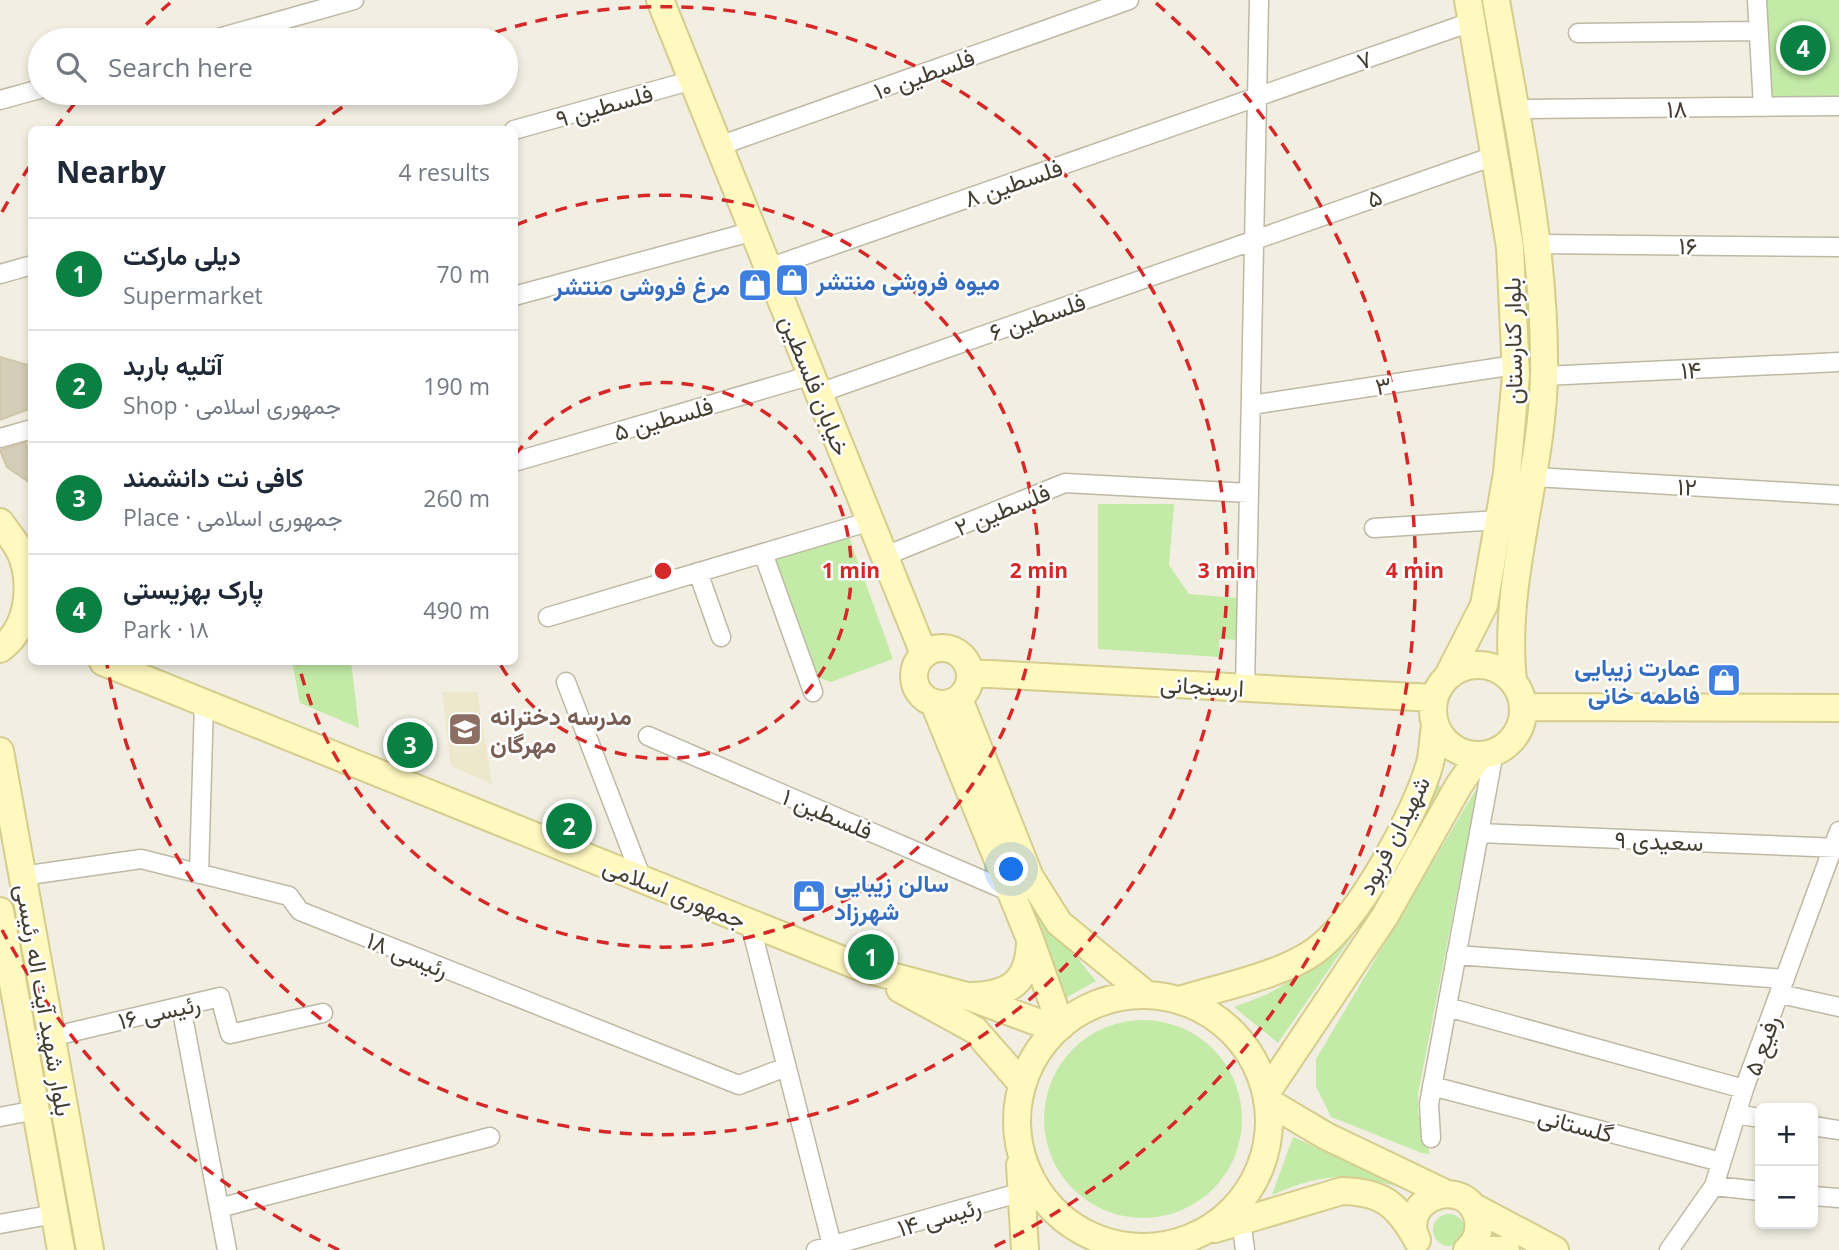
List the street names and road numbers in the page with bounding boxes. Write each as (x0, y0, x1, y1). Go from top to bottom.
street label: فلسطین ۱۰ (869, 40, 979, 106)
street label: ۷ (1352, 41, 1376, 77)
street label: فلسطین ۹ (552, 75, 656, 135)
street label: ۱۸ (1666, 91, 1688, 125)
street label: فلسطین ۸ (959, 150, 1067, 214)
street label: ۵ (1362, 179, 1386, 215)
street label: ۱۶ (1678, 228, 1698, 262)
street label: بلوار کنارستان (1494, 277, 1530, 405)
street label: فلسطین ۶ (984, 284, 1090, 348)
street label: خیابان فلسطین (773, 310, 859, 460)
street label: ۱۴ (1680, 352, 1702, 386)
street label: ۳ (1373, 367, 1393, 403)
street label: فلسطین ۵ (609, 388, 717, 448)
street label: ۱۲ (1676, 469, 1698, 503)
street label: فلسطین ۲ (949, 475, 1055, 543)
street label: ارسنجانی (1159, 666, 1245, 704)
street label: شهيدان فربود (1349, 770, 1437, 900)
street label: فلسطین ۱ (778, 779, 878, 847)
street label: سعیدی ۹ (1614, 822, 1704, 858)
street label: جمهوری اسلامی (599, 848, 751, 936)
street label: بلوار شهید آیت اله رئیسی (8, 881, 82, 1119)
street label: رئیسی ۱۸ (362, 923, 454, 985)
street label: رئیسی ۱۶ (115, 986, 203, 1036)
street label: رفیع ۵ (1735, 1010, 1789, 1081)
street label: گلستانی (1535, 1098, 1617, 1150)
street label: رئیسی ۱۴ (893, 1188, 985, 1244)

